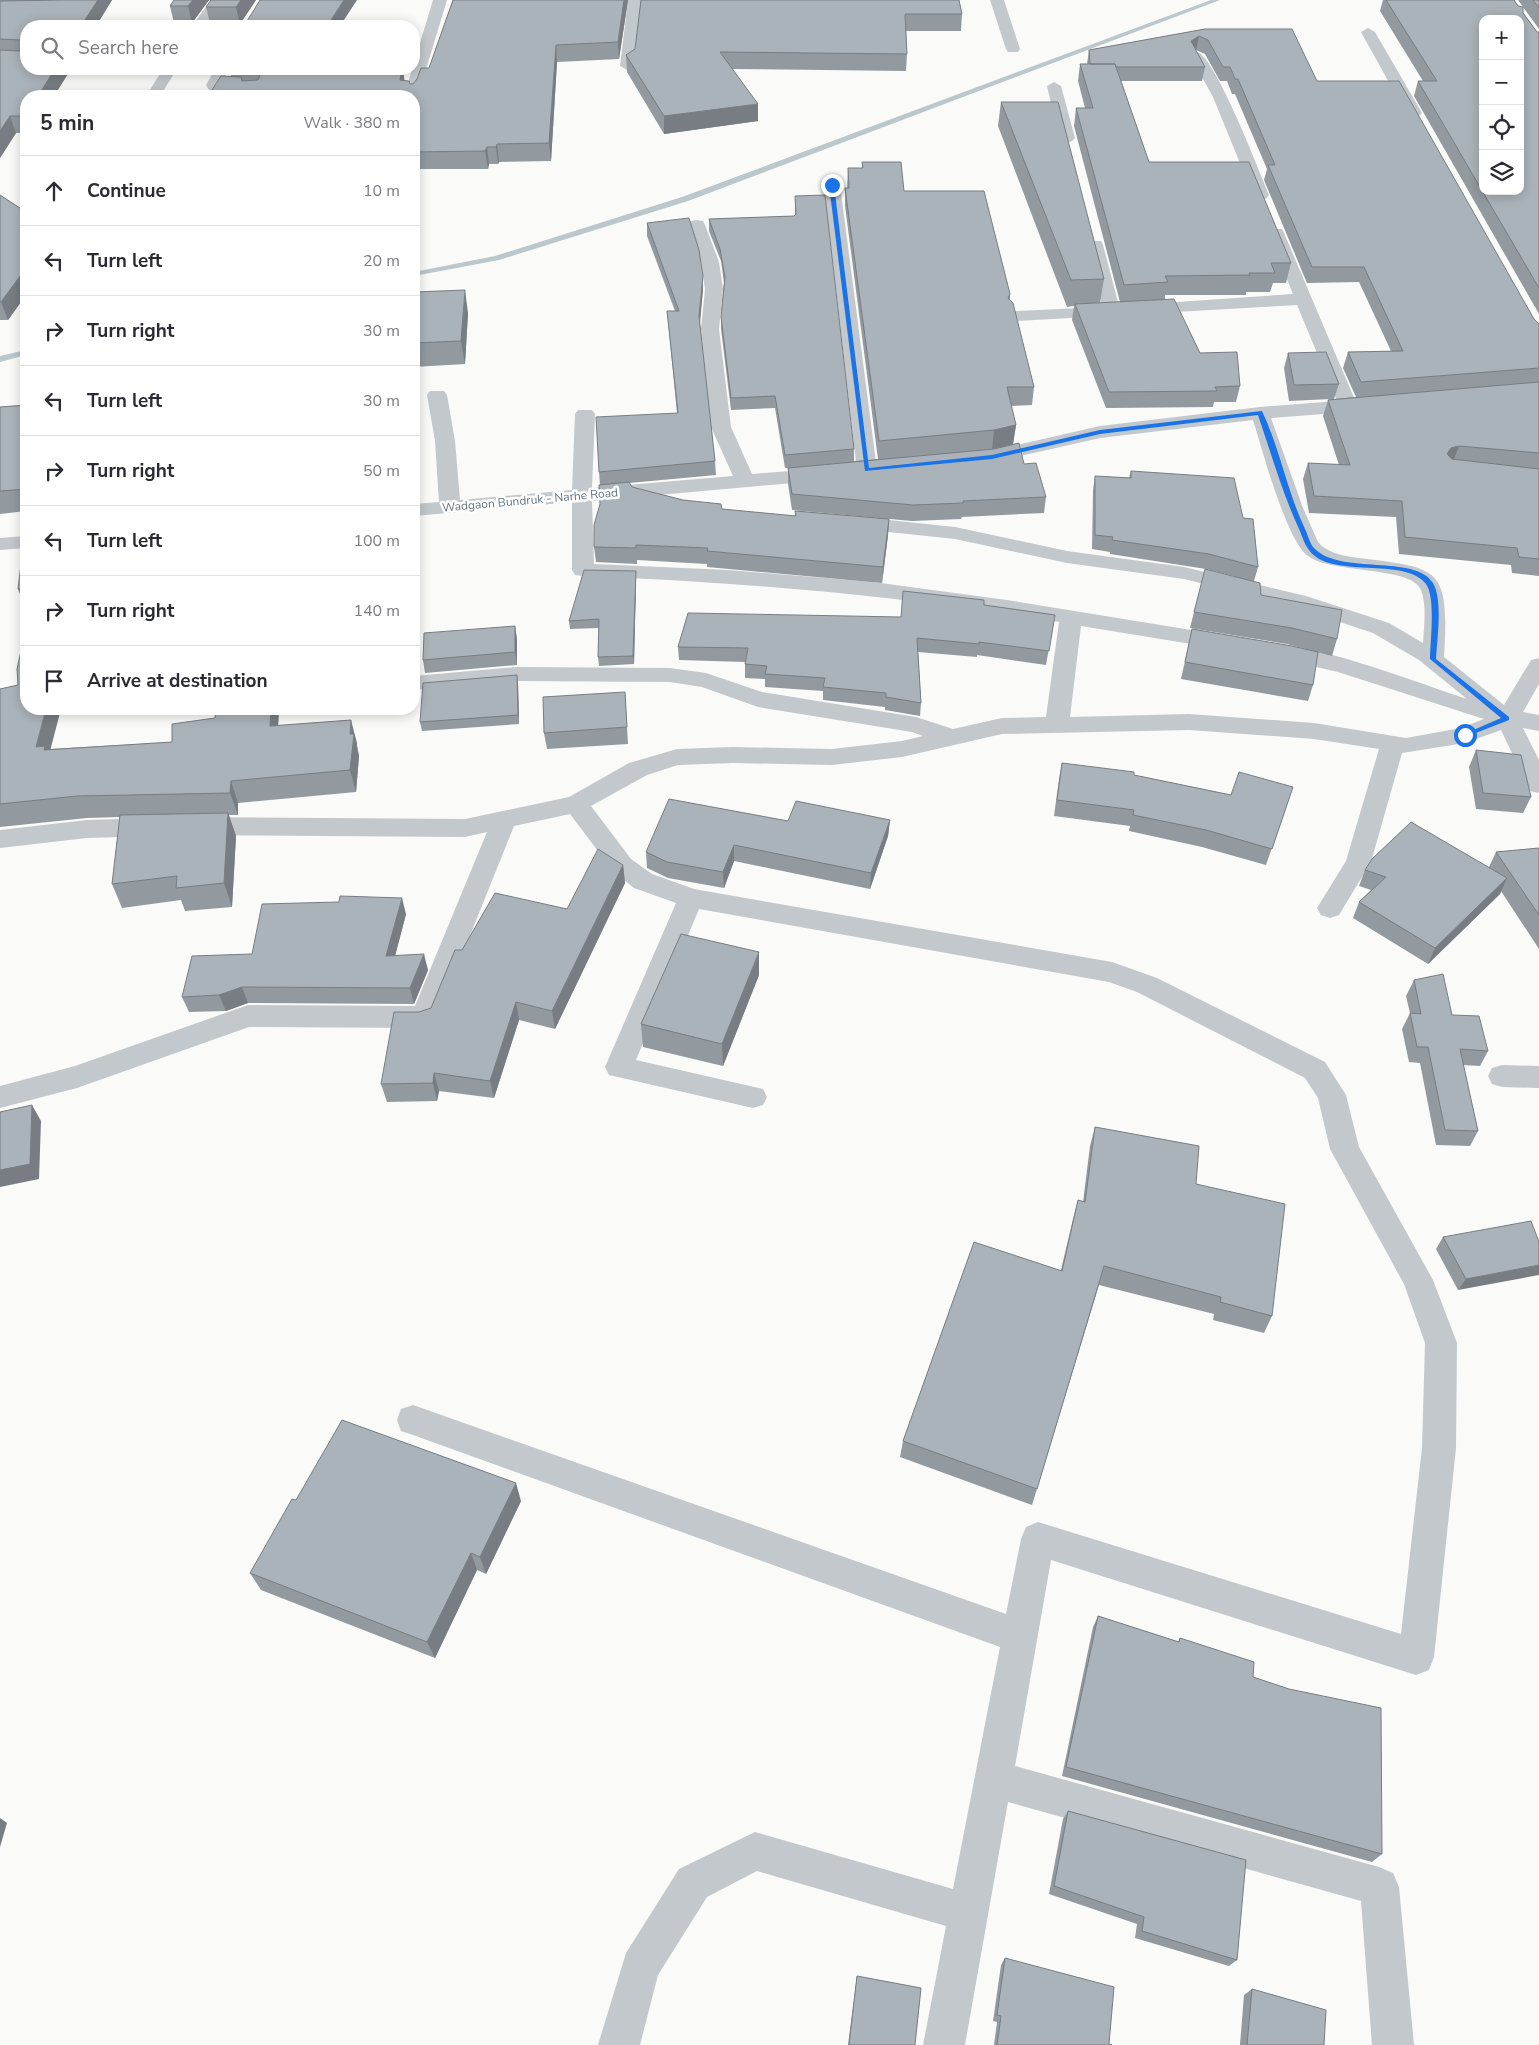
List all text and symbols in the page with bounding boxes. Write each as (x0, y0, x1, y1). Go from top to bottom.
map controls (1479, 15, 1524, 195)
button: + (1479, 15, 1524, 60)
search box (20, 20, 420, 75)
icon: search (38, 34, 66, 62)
text: Search here (78, 35, 179, 61)
button: − (1479, 60, 1524, 105)
button: locate (1479, 105, 1524, 150)
text: 5 min (40, 109, 94, 137)
text: Walk · 380 m (304, 112, 400, 134)
button: layers (1479, 150, 1524, 195)
route end (821, 174, 844, 197)
icon: ahead (40, 177, 68, 205)
text: Continue (87, 178, 166, 204)
text: 10 m (363, 180, 400, 202)
icon: left (40, 247, 68, 275)
text: Turn left (87, 248, 162, 274)
text: 20 m (363, 250, 400, 272)
icon: right (40, 317, 68, 345)
text: Turn right (87, 318, 174, 344)
text: 30 m (363, 320, 400, 342)
icon: left (40, 387, 68, 415)
text: Turn left (87, 388, 162, 414)
text: 30 m (363, 390, 400, 412)
icon: right (40, 457, 68, 485)
text: Turn right (87, 458, 174, 484)
text: 50 m (363, 460, 400, 482)
street label: Wadgaon Bundruk - Narhe Road (441, 484, 619, 516)
icon: left (40, 527, 68, 555)
text: Turn left (87, 528, 162, 554)
text: 100 m (353, 530, 400, 552)
icon: right (40, 597, 68, 625)
text: Turn right (87, 598, 174, 624)
text: 140 m (353, 600, 400, 622)
icon: arrive (40, 667, 68, 695)
text: Arrive at destination (87, 668, 268, 694)
route start (1454, 724, 1477, 747)

